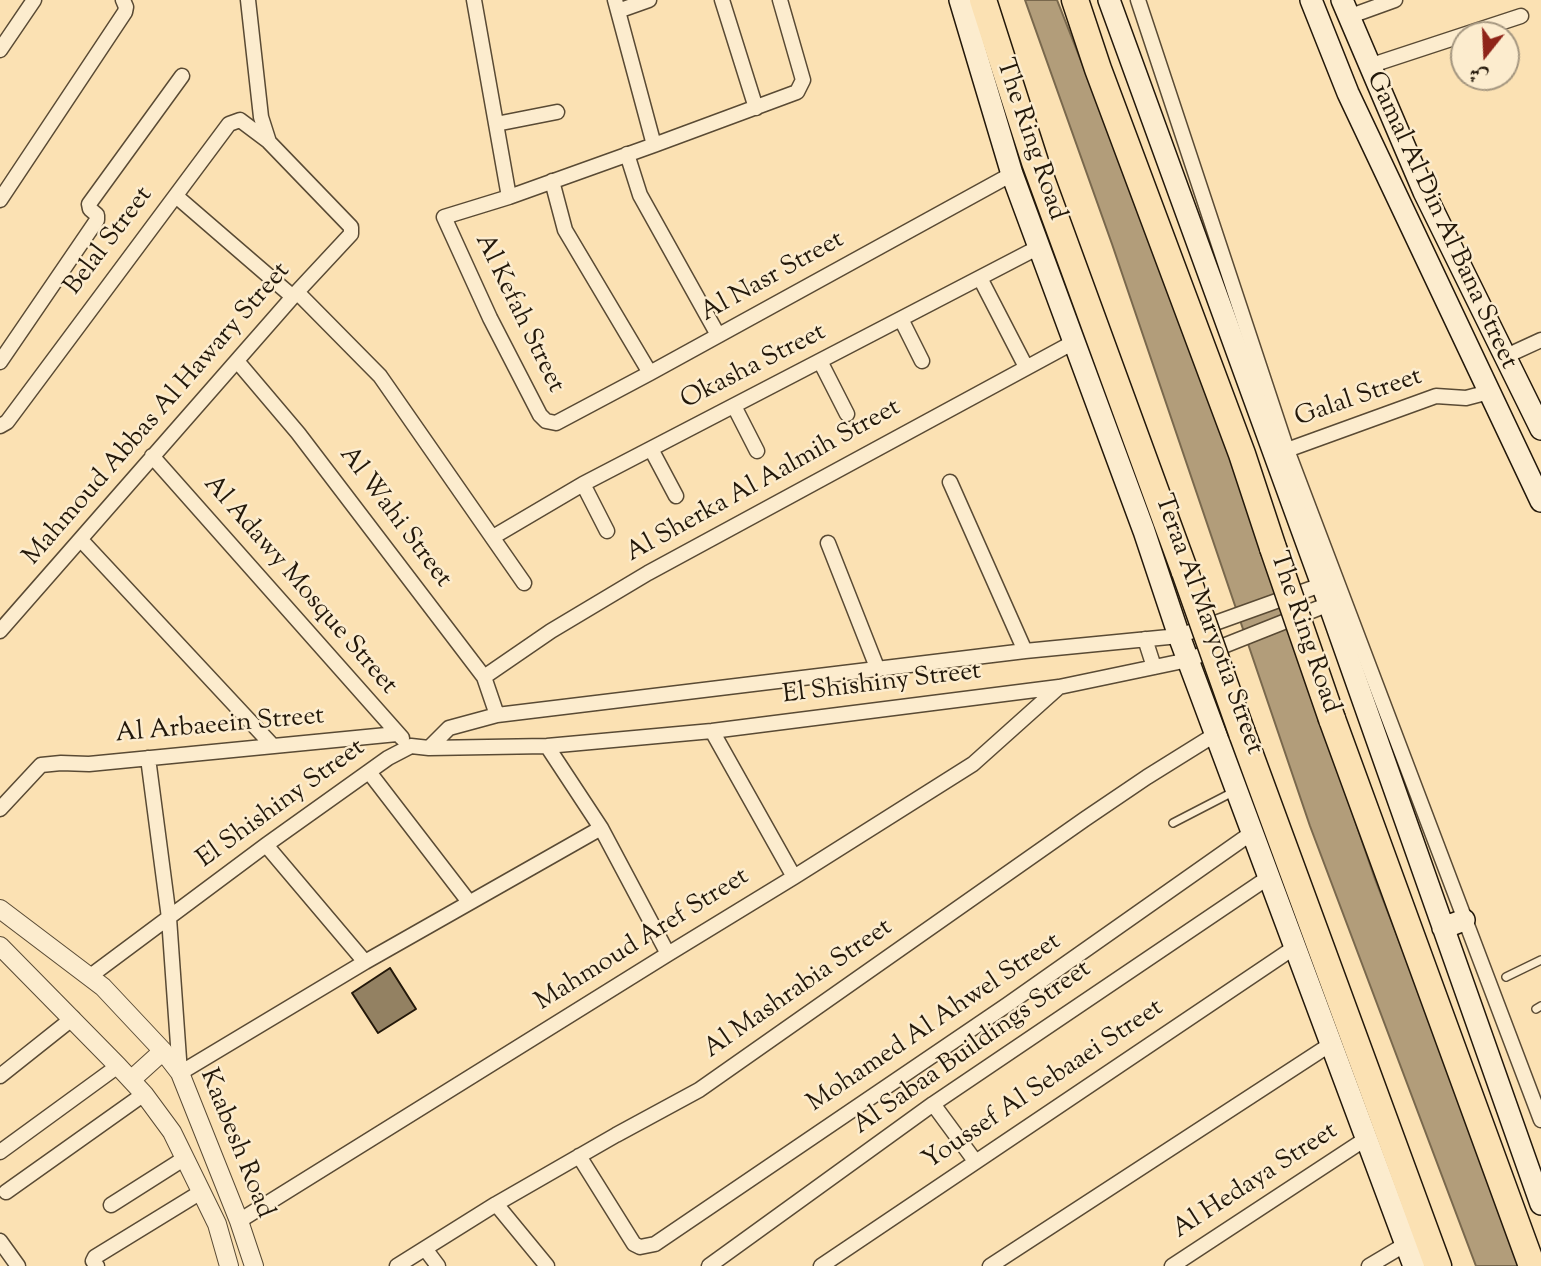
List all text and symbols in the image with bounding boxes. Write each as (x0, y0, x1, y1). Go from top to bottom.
north arrow (1450, 21, 1520, 91)
street label: The Ring Road (987, 55, 1071, 225)
text: ش (1466, 59, 1492, 90)
street label: Gamal Al Din Al Bana Street (1357, 67, 1523, 375)
street label: Belal Street (59, 182, 161, 302)
street label: Al Nasr Street (696, 226, 850, 330)
street label: Al Kefah Street (466, 230, 570, 398)
street label: Mahmoud Abbas Al Hawary Street (18, 257, 298, 573)
street label: Okasha Street (676, 318, 832, 418)
street label: Galal Street (1291, 363, 1427, 435)
street label: Al Sherka Al Aalmih Street (621, 393, 907, 571)
street label: Al Wahi Street (331, 441, 457, 595)
street label: Al Adawy Mosque Street (195, 470, 403, 702)
street label: Teraa Al Maryotia Street (1145, 491, 1269, 759)
street label: The Ring Road (1261, 548, 1345, 718)
street label: El Shishiny Street (781, 657, 983, 713)
street label: Al Arbaeein Street (114, 702, 326, 752)
street label: El Shishiny Street (192, 734, 372, 876)
street label: Mahmoud Aref Street (530, 863, 756, 1019)
street label: Al Mashrabia Street (699, 913, 899, 1067)
street label: Mohamed Al Ahwel Street (802, 927, 1068, 1121)
street label: Al Sabaa Buildings Street (848, 955, 1098, 1143)
street label: Youssef Al Sebaaei Street (918, 994, 1170, 1178)
street label: Kaabesh Road (191, 1065, 279, 1223)
street label: Al Hedaya Street (1168, 1117, 1344, 1247)

